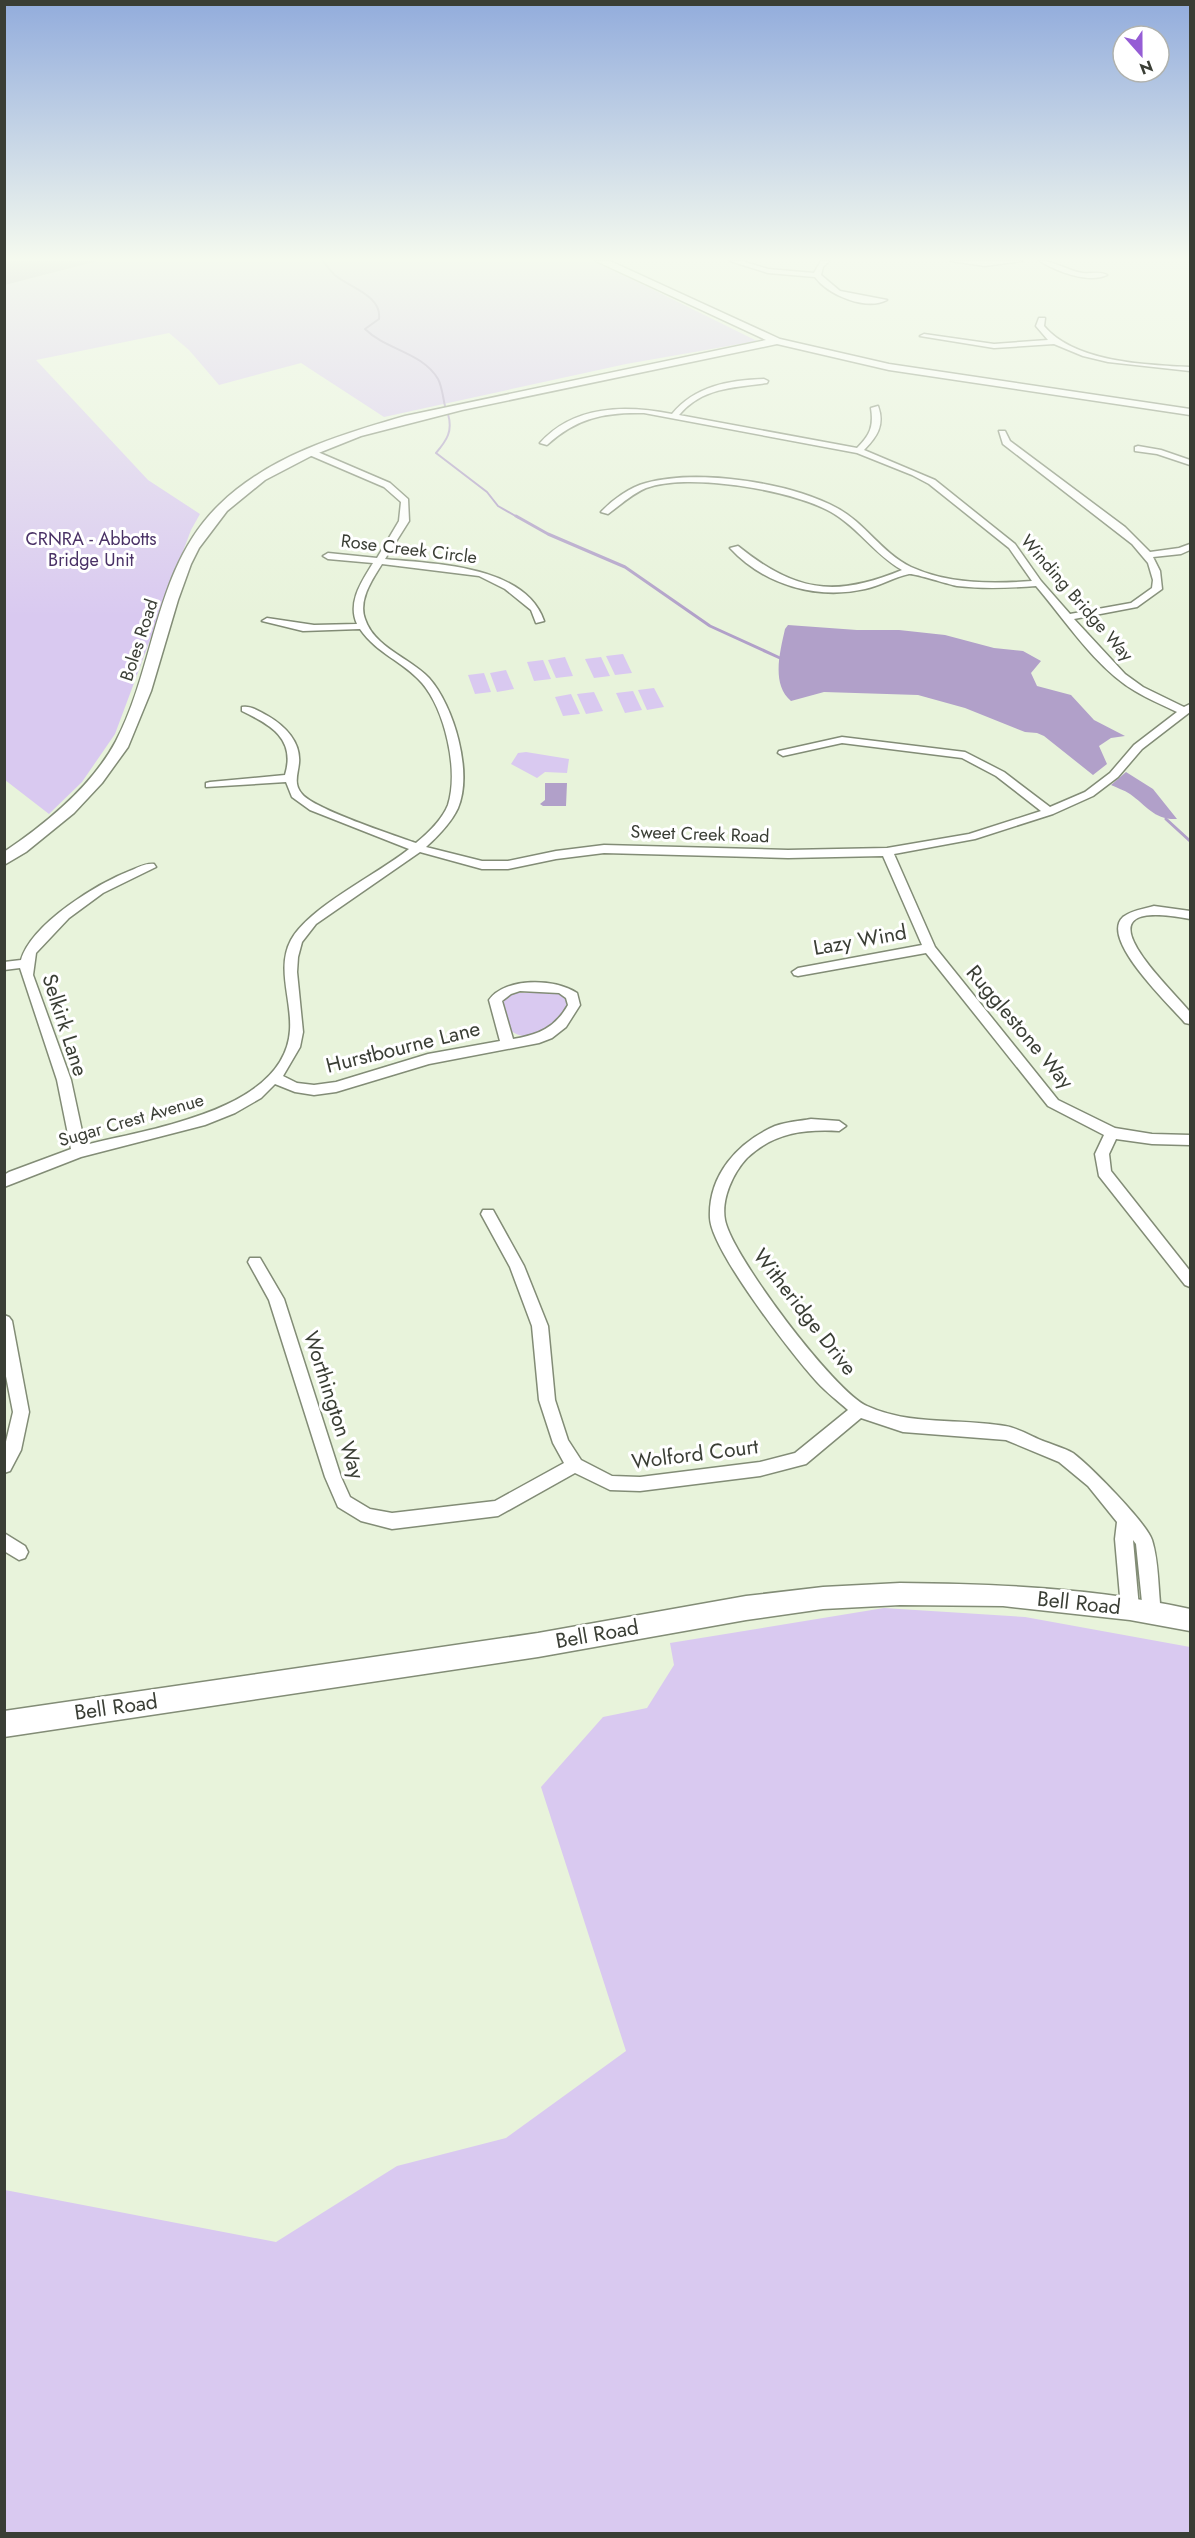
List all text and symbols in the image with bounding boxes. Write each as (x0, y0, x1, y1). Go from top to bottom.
north arrow (1111, 24, 1171, 84)
text: N (1136, 55, 1156, 81)
park label: CRNRA - Abbotts Bridge Unit (25, 526, 157, 573)
street label: Rose Creek Circle (339, 528, 479, 570)
street label: Winding Bridge Way (1015, 529, 1140, 667)
street label: Boles Road (114, 596, 164, 684)
street label: Sweet Creek Road (630, 819, 770, 849)
street label: Lazy Wind (811, 917, 909, 963)
street label: Rugglestone Way (959, 959, 1081, 1096)
street label: Selkirk Lane (34, 970, 96, 1080)
street label: Hurstbourne Lane (323, 1013, 483, 1081)
street label: Sugar Crest Avenue (55, 1087, 207, 1153)
street label: Witheridge Drive (746, 1242, 864, 1382)
street label: Worthington Way (296, 1327, 372, 1484)
street label: Wolford Court (630, 1431, 760, 1477)
street label: Bell Road (1036, 1584, 1122, 1622)
street label: Bell Road (553, 1612, 641, 1656)
street label: Bell Road (72, 1686, 160, 1728)

